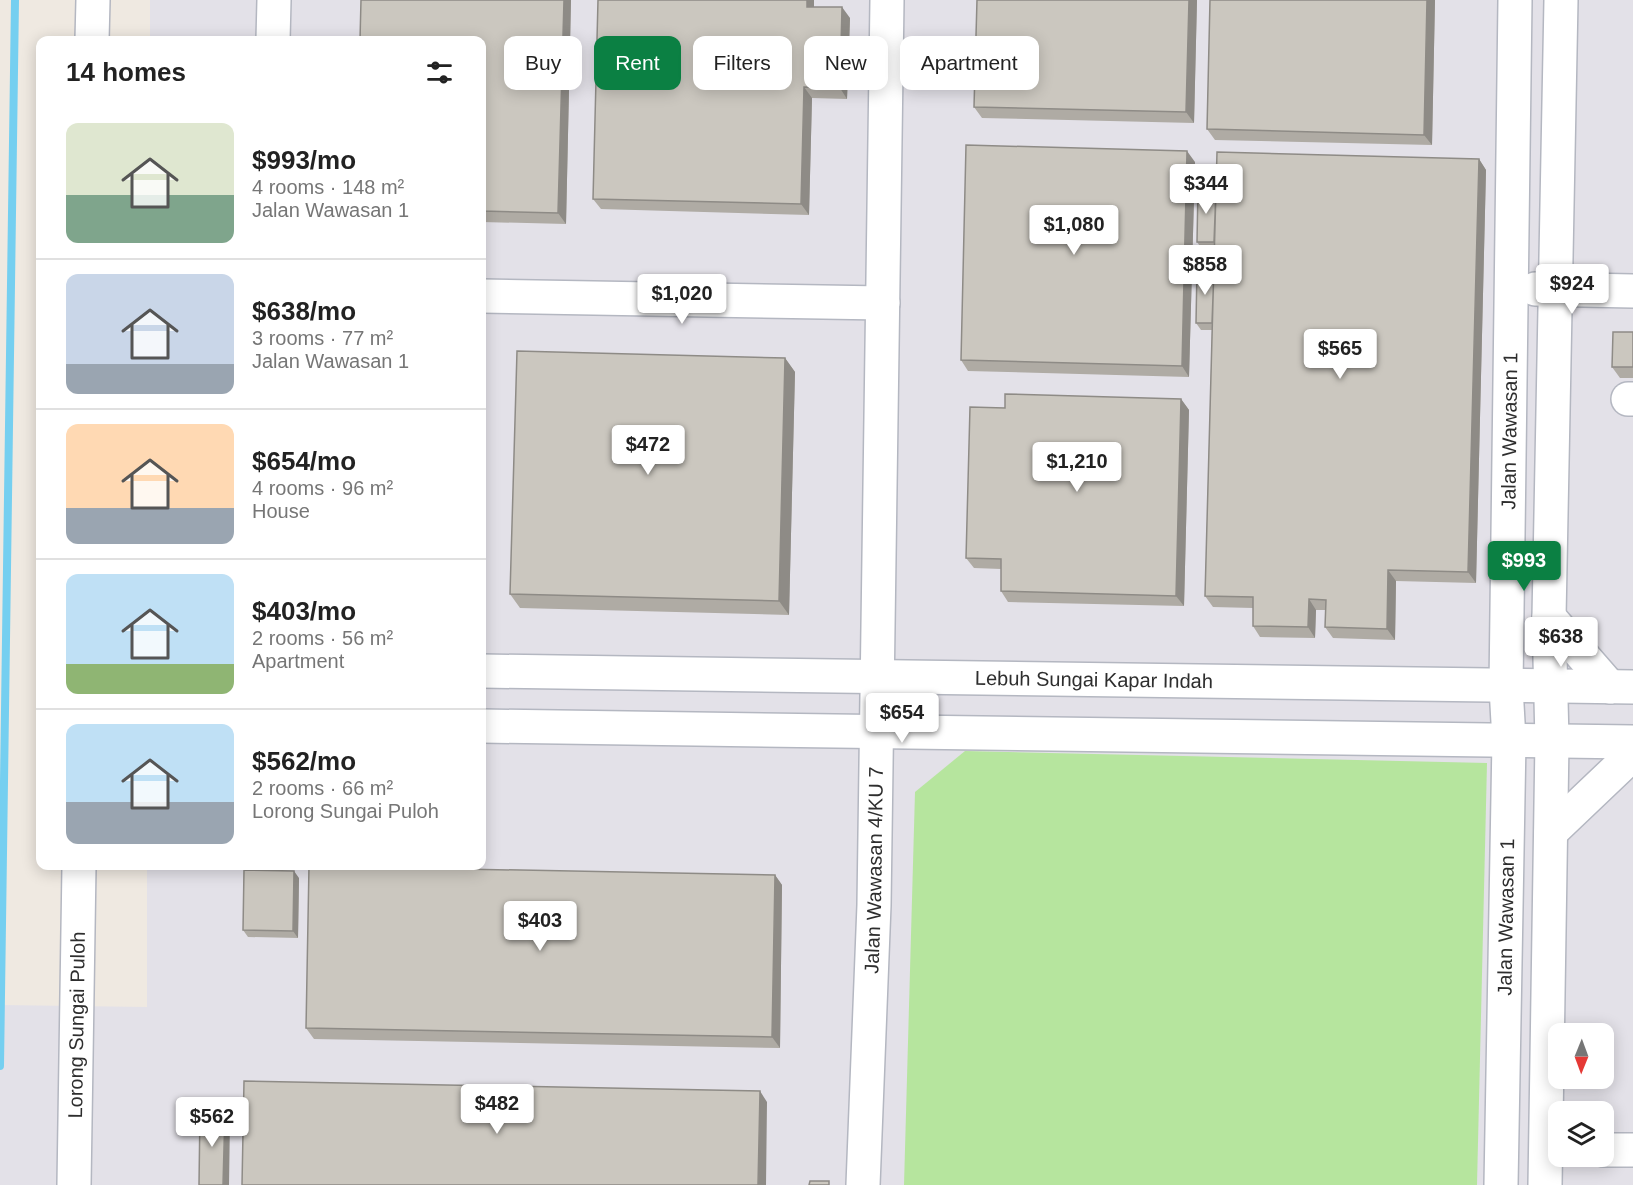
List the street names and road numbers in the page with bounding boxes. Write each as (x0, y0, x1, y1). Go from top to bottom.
street label: Jalan Wawasan 1 (1497, 352, 1521, 510)
street label: Lebuh Sungai Kapar Indah (975, 667, 1213, 692)
street label: Jalan Wawasan 4/KU 7 (860, 766, 887, 974)
street label: Jalan Wawasan 1 (1493, 838, 1518, 996)
street label: Lorong Sungai Puloh (64, 931, 89, 1119)

